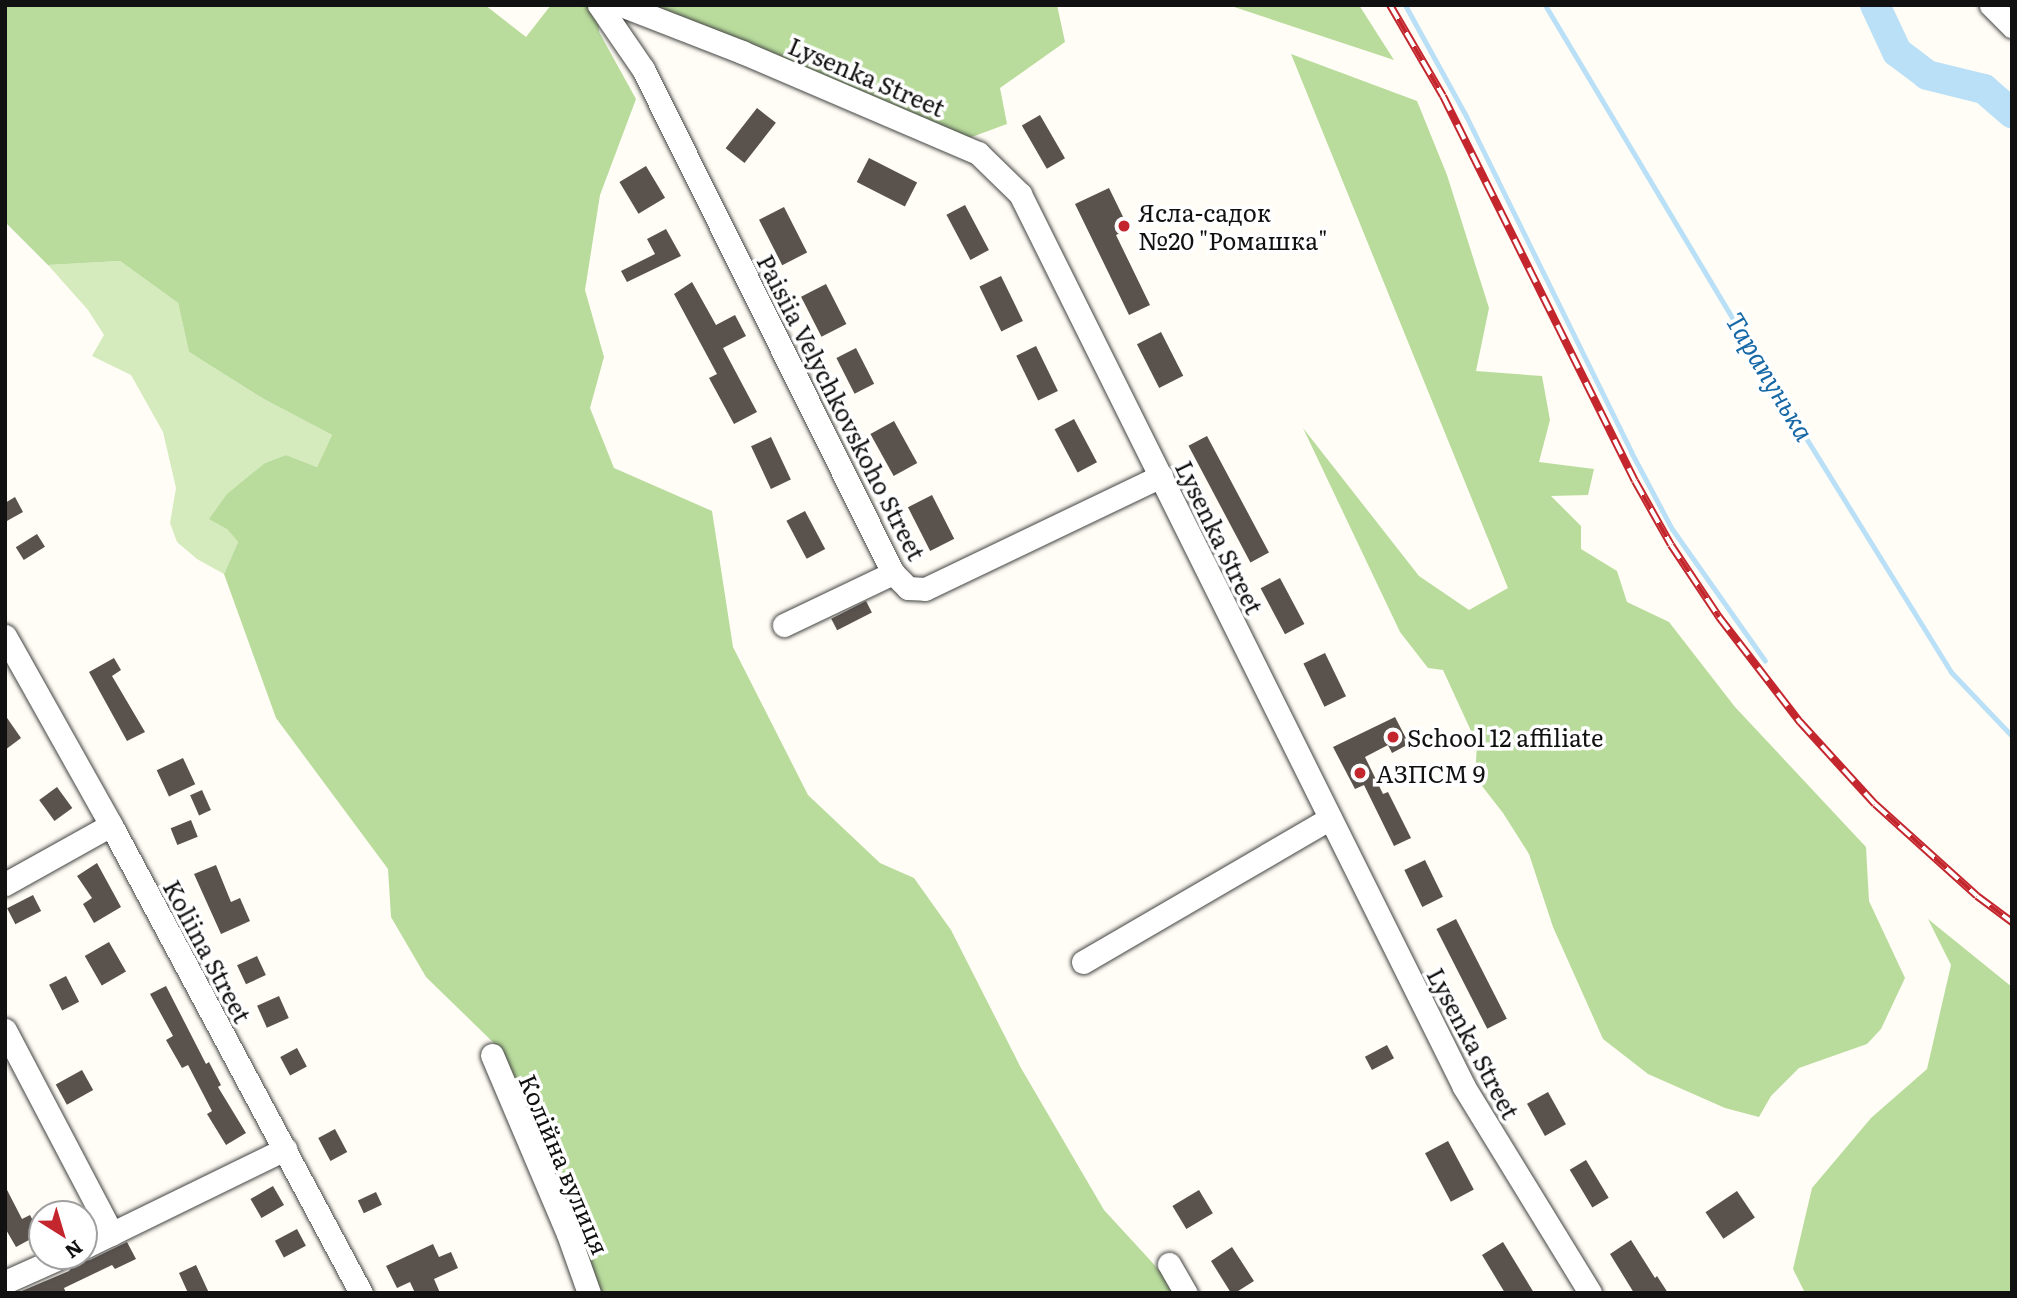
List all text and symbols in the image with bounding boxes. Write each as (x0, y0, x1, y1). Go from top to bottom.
street label: Lysenka Street (785, 30, 949, 122)
place label: Ясла-садок №20 "Ромашка" (1138, 198, 1327, 254)
marker: Ясла-садок №20 "Ромашка" (1116, 218, 1132, 234)
street label: Paisiia Velychkovskoho Street (752, 249, 932, 565)
water label: Тарапунька (1721, 306, 1821, 446)
street label: Lysenka Street (1170, 456, 1270, 618)
place label: School 12 affiliate (1407, 723, 1603, 751)
marker: School 12 affiliate (1385, 729, 1401, 745)
place label: АЗПСМ 9 (1376, 759, 1485, 787)
marker: АЗПСМ 9 (1350, 763, 1370, 783)
street label: Koliina Street (158, 875, 258, 1027)
street label: Lysenka Street (1422, 963, 1526, 1123)
street label: Колійна вулиця (514, 1070, 616, 1258)
north arrow (28, 1200, 98, 1270)
text: N (60, 1234, 89, 1266)

